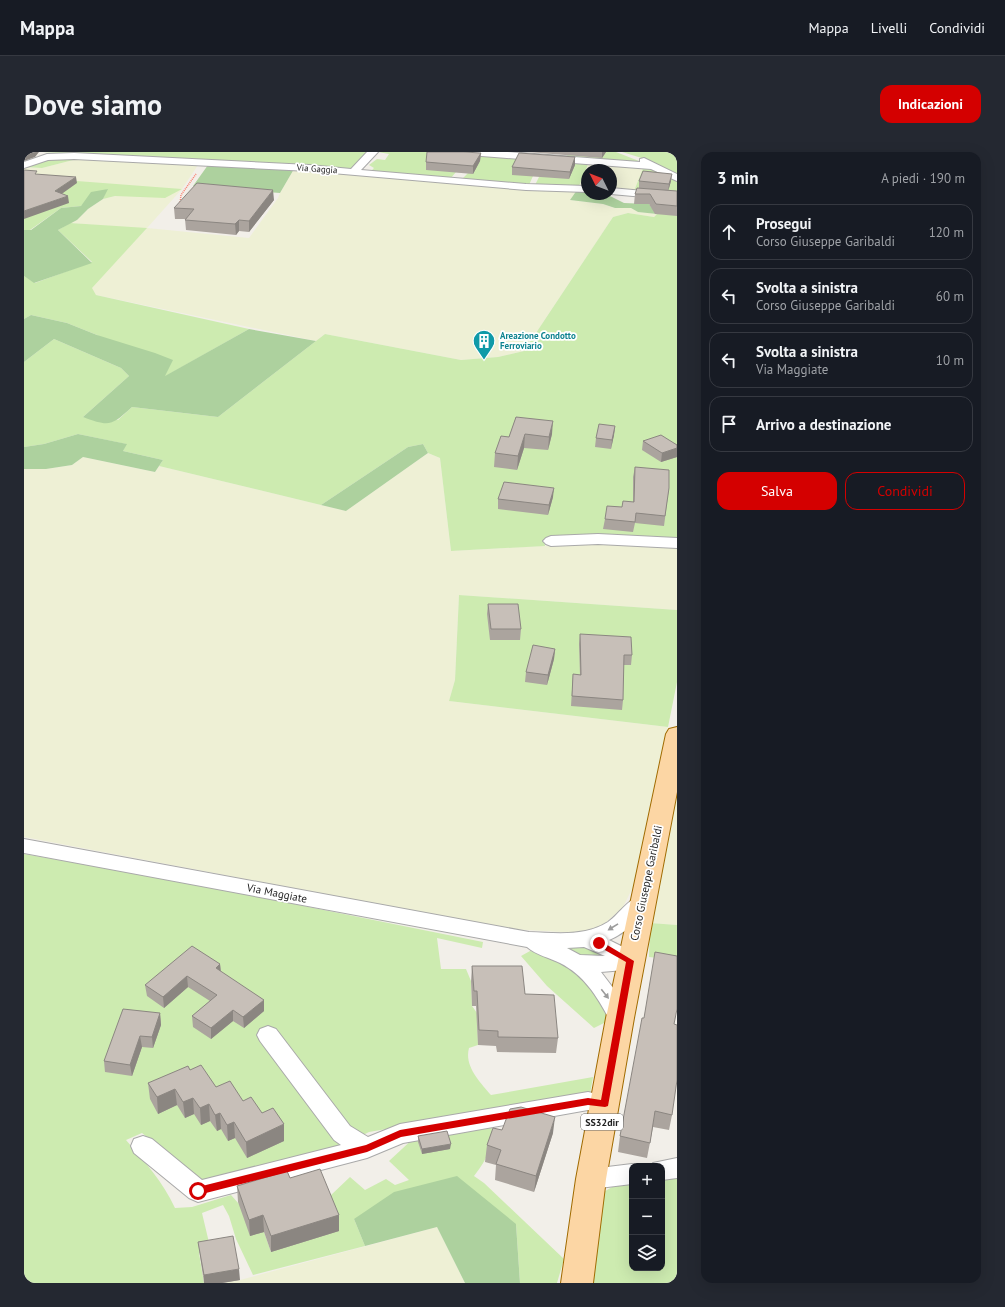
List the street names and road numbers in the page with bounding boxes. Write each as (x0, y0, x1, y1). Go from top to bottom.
street label: Via Gaggia (295, 162, 338, 175)
street label: Corso Giuseppe Garibaldi (627, 824, 665, 942)
street label: Via Maggiate (245, 880, 309, 906)
road number: SS32dir (581, 1114, 623, 1130)

